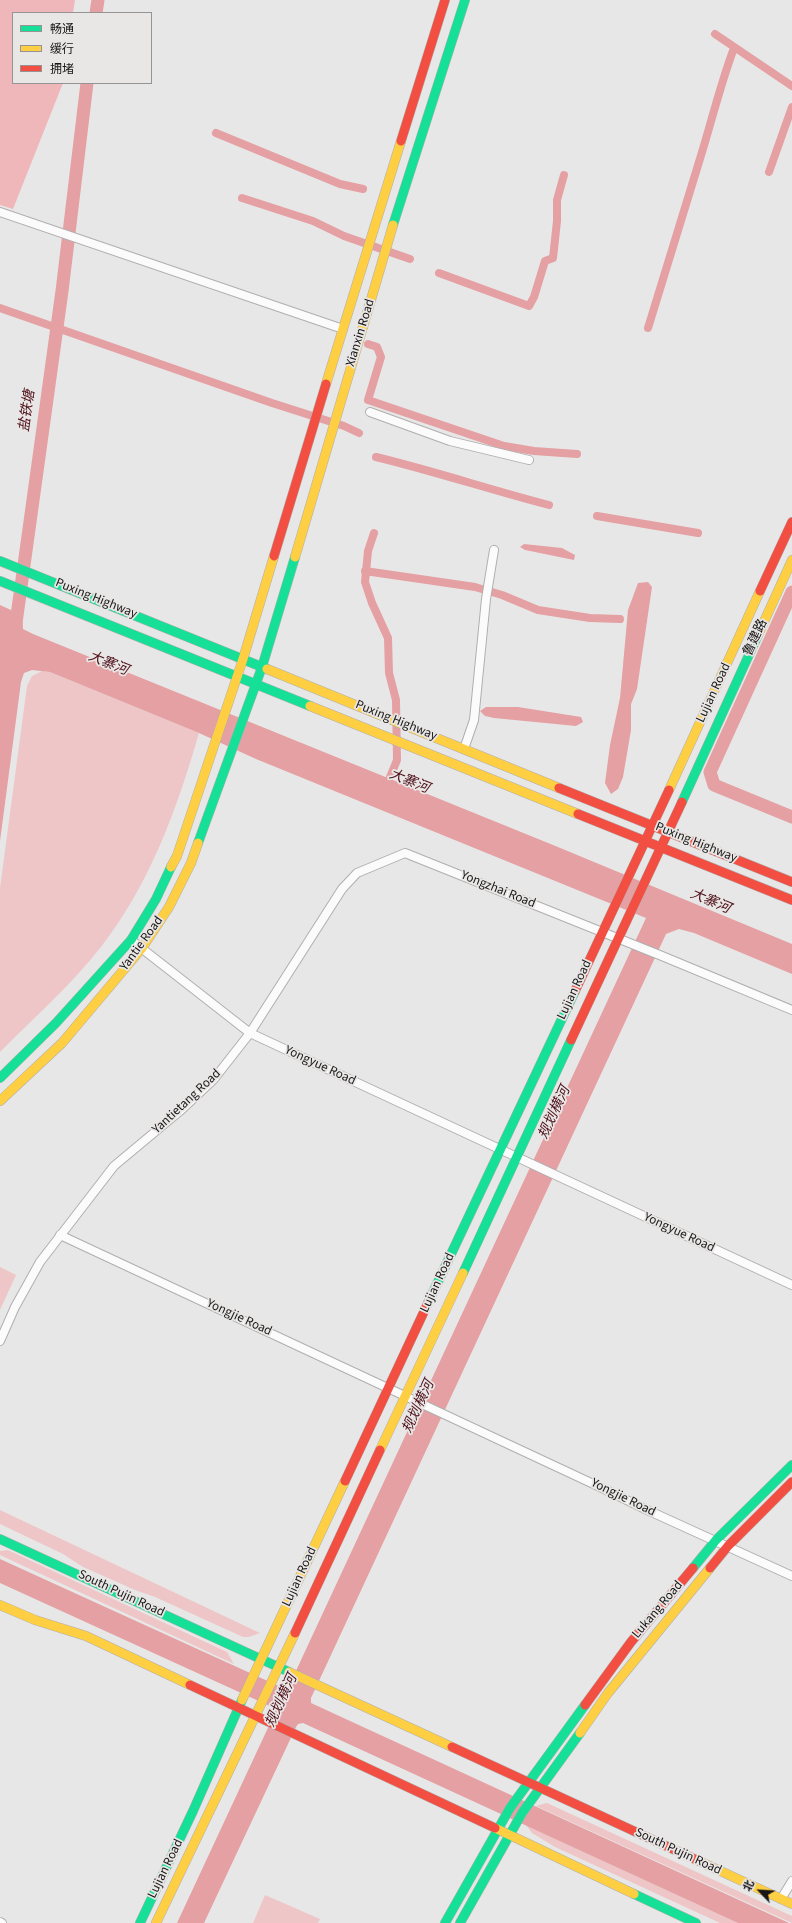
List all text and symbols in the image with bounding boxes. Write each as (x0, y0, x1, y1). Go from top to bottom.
legend (12, 12, 152, 84)
text: 畅通 (50, 21, 74, 38)
text: 缓行 (50, 41, 74, 58)
text: 拥堵 (50, 61, 74, 78)
street label: Xianxin Road (343, 297, 379, 369)
water label: 盐铁塘 (17, 389, 39, 433)
street label: Puxing Highway (53, 576, 139, 622)
street label: 鲁建路 (741, 617, 771, 659)
water label: 大寨河 (85, 648, 131, 680)
street label: Lujian Road (693, 661, 735, 725)
street label: Puxing Highway (353, 698, 439, 744)
water label: 大寨河 (386, 766, 432, 798)
street label: Puxing Highway (653, 820, 739, 866)
street label: Yongzhai Road (458, 868, 538, 912)
water label: 大寨河 (687, 886, 733, 918)
street label: Yantie Road (117, 914, 167, 974)
street label: Lujian Road (554, 958, 596, 1022)
street label: Yongyue Road (282, 1043, 358, 1089)
street label: Yantietang Road (150, 1066, 224, 1138)
water label: 规划横河 (536, 1084, 574, 1142)
street label: Yongyue Road (641, 1210, 717, 1256)
street label: Lujian Road (417, 1251, 459, 1315)
street label: Yongjie Road (204, 1296, 274, 1340)
water label: 规划横河 (400, 1378, 438, 1436)
street label: Yongjie Road (588, 1476, 658, 1520)
street label: Lujian Road (279, 1545, 321, 1609)
street label: South Pujin Road (75, 1567, 167, 1621)
street label: Lukang Road (629, 1578, 687, 1642)
water label: 规划横河 (263, 1672, 301, 1730)
street label: South Pujin Road (632, 1825, 724, 1879)
street label: Lujian Road (145, 1837, 187, 1901)
north arrow (740, 1871, 780, 1911)
text: 北 (740, 1878, 758, 1894)

